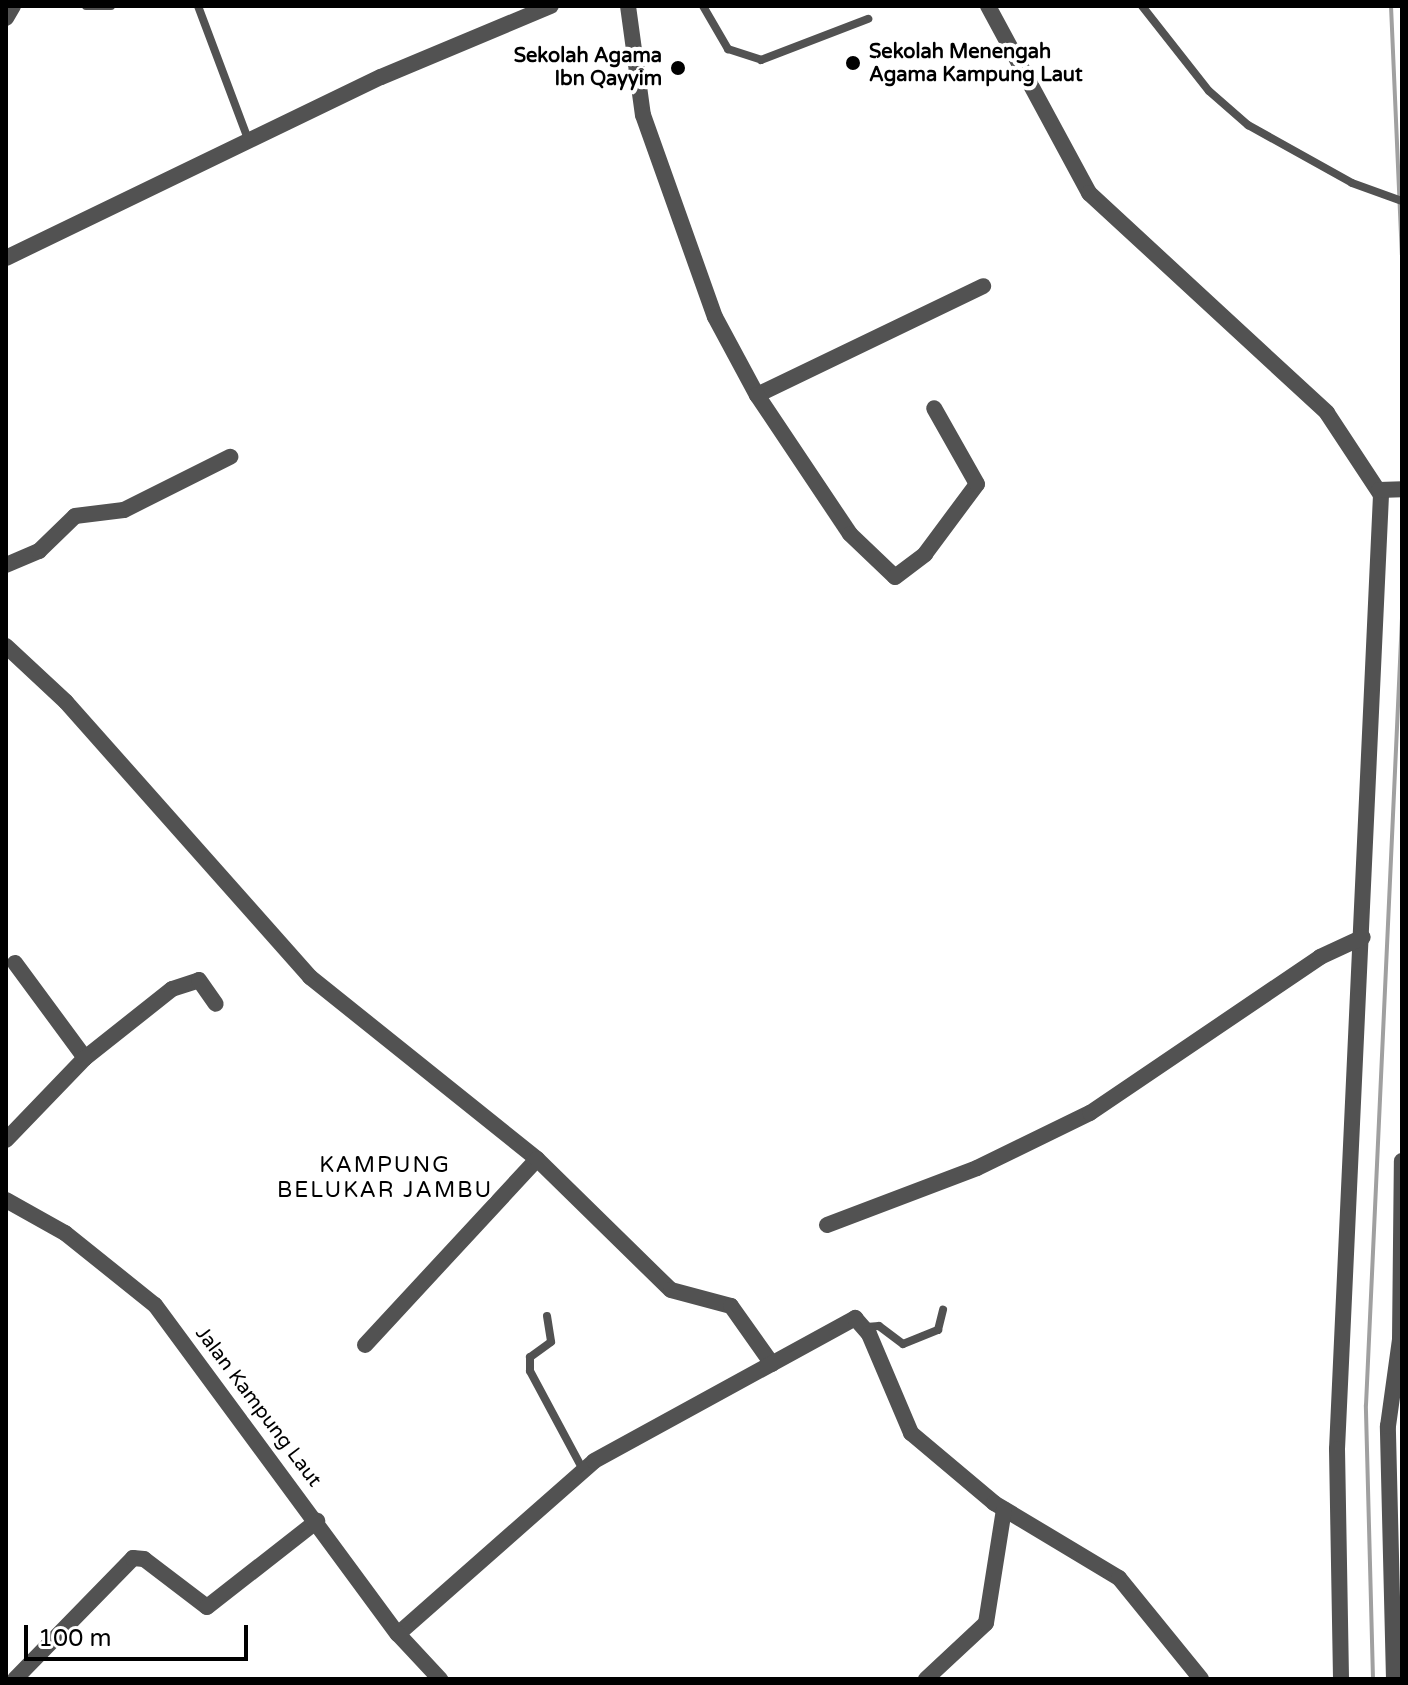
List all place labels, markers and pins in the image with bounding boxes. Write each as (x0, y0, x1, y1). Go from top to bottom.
place label: Sekolah Menengah Agama Kampung Laut (869, 40, 1083, 87)
place label: Sekolah Agama Ibn Qayyim (514, 44, 662, 91)
marker: Sekolah Menengah Agama Kampung Laut (844, 54, 862, 72)
marker: Sekolah Agama Ibn Qayyim (669, 59, 687, 77)

